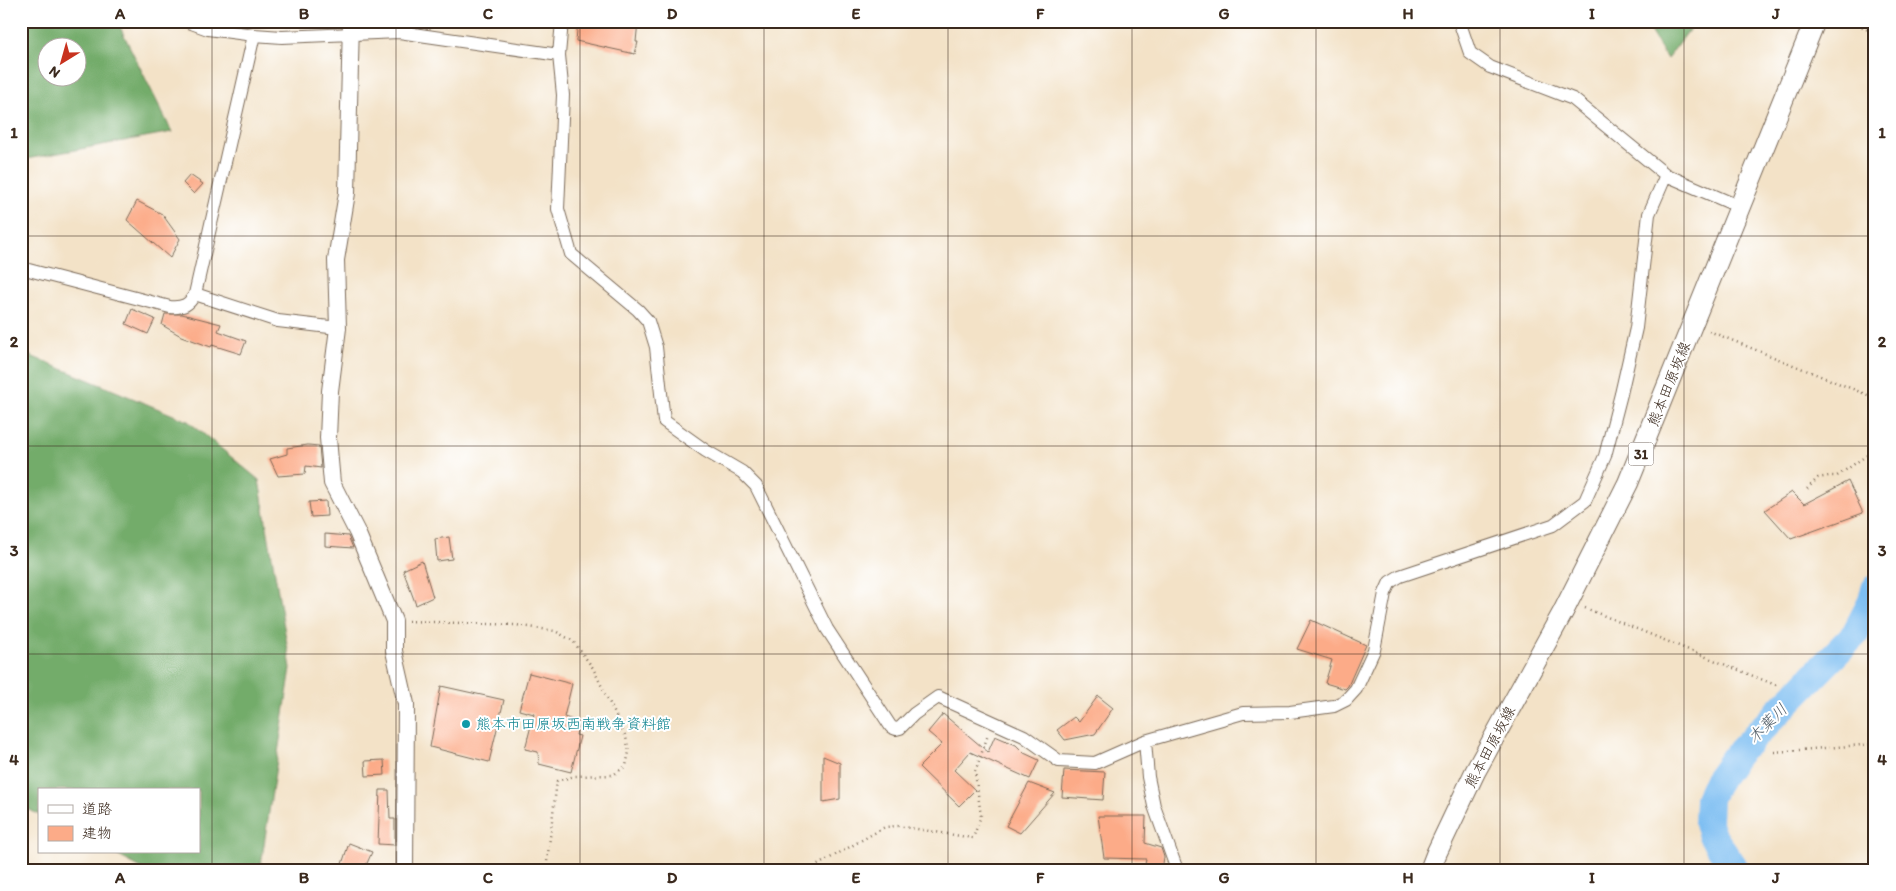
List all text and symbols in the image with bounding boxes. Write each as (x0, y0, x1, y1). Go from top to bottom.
text: A (114, 4, 126, 23)
text: B (299, 4, 310, 23)
text: C (483, 4, 494, 23)
text: D (667, 4, 678, 23)
text: E (852, 4, 861, 23)
text: F (1036, 4, 1045, 23)
text: G (1218, 4, 1230, 23)
text: H (1402, 4, 1414, 23)
text: I (1589, 4, 1595, 23)
text: J (1771, 4, 1780, 23)
north arrow (38, 38, 88, 88)
text: N (46, 62, 63, 82)
text: 1 (10, 123, 18, 142)
text: 1 (1878, 123, 1886, 142)
text: 2 (10, 332, 19, 351)
text: 2 (1878, 332, 1887, 351)
street label: 熊本田原坂線 (1644, 339, 1694, 429)
road number: 31 (1628, 442, 1654, 466)
text: 3 (10, 541, 19, 560)
text: 3 (1878, 541, 1887, 560)
water label: 木葉川 (1744, 700, 1791, 747)
street label: 熊本田原坂線 (1461, 703, 1519, 791)
place label: 熊本市田原坂西南戦争資料館 (476, 715, 671, 733)
marker: 熊本市田原坂西南戦争資料館 (460, 718, 472, 730)
text: 4 (9, 750, 19, 769)
text: 4 (1877, 750, 1887, 769)
legend (38, 788, 200, 854)
text: 道路 (82, 800, 112, 818)
text: 建物 (82, 824, 112, 842)
text: A (114, 868, 126, 887)
text: B (299, 868, 310, 887)
text: C (483, 868, 494, 887)
text: D (667, 868, 678, 887)
text: E (852, 868, 861, 887)
text: F (1036, 868, 1045, 887)
text: G (1218, 868, 1230, 887)
text: H (1402, 868, 1414, 887)
text: I (1589, 868, 1595, 887)
text: J (1771, 868, 1780, 887)

